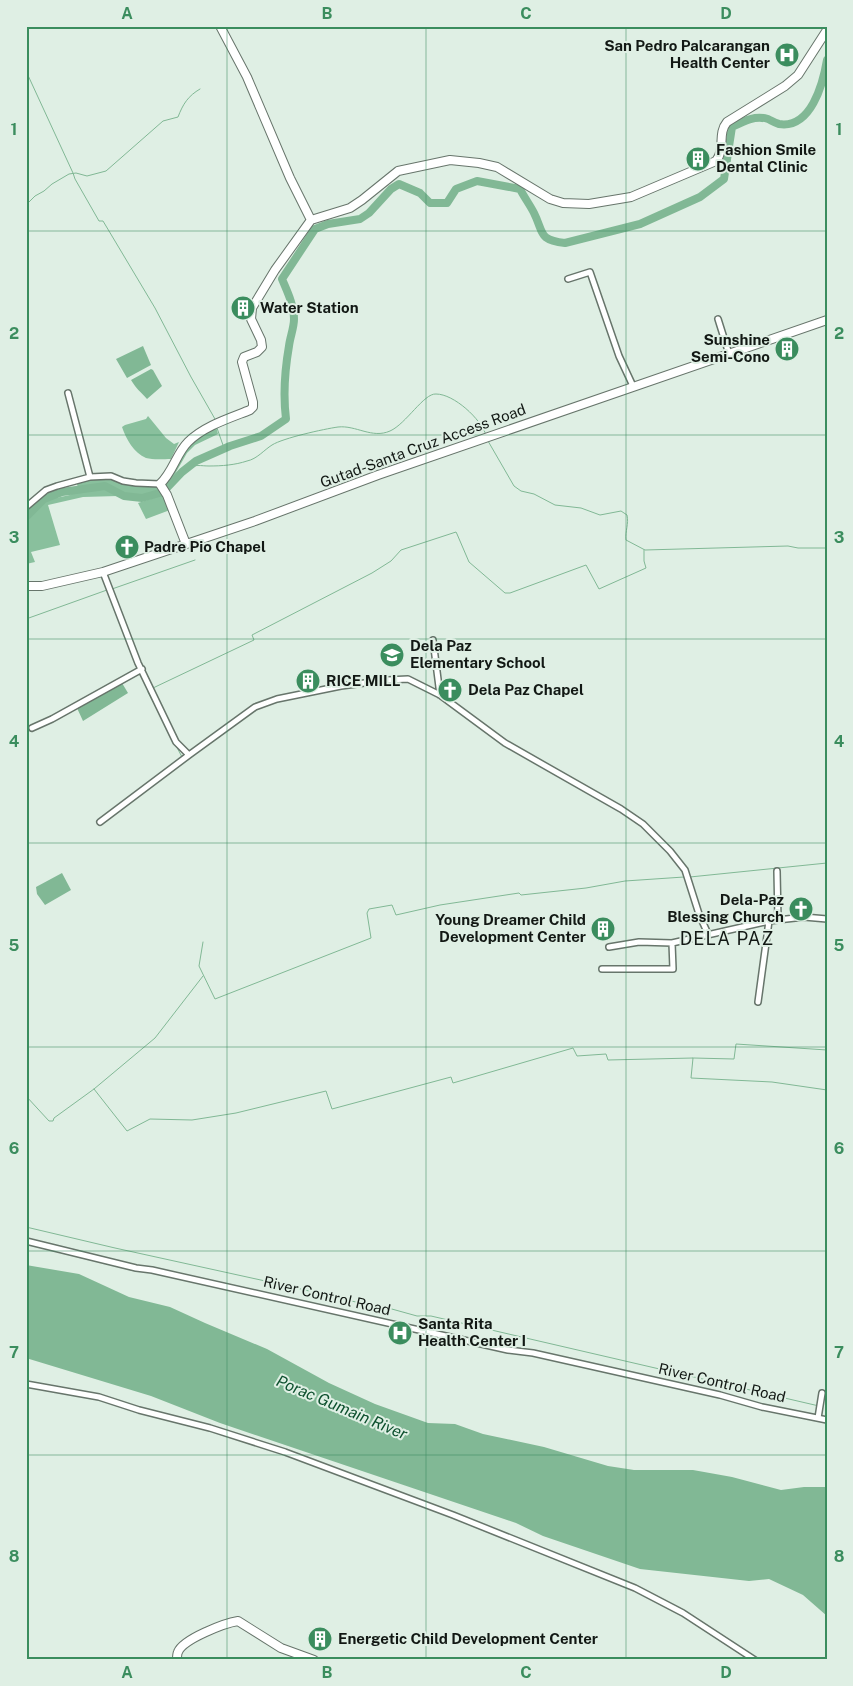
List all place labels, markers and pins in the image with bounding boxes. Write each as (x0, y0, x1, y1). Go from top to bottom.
place label: San Pedro Palcarangan Health Center (604, 37, 770, 71)
hospital icon: San Pedro Palcarangan Health Center (774, 42, 800, 68)
place label: Fashion Smile Dental Clinic (716, 141, 816, 175)
building icon: Fashion Smile Dental Clinic (685, 146, 711, 172)
building icon: Water Station (230, 295, 256, 321)
place label: Water Station (260, 299, 359, 316)
place label: Sunshine Semi-Cono (691, 331, 770, 365)
building icon: Sunshine Semi-Cono (774, 336, 800, 362)
church icon: Padre Pio Chapel (114, 534, 140, 560)
place label: Padre Pio Chapel (144, 538, 266, 555)
place label: Dela Paz Elementary School (410, 637, 546, 671)
school or university icon: Dela Paz Elementary School (379, 642, 405, 668)
building icon: RICE MILL (295, 668, 321, 694)
place label: RICE MILL (326, 672, 401, 689)
church icon: Dela Paz Chapel (437, 677, 463, 703)
place label: Dela Paz Chapel (468, 681, 584, 698)
place label: Dela-Paz Blessing Church (667, 891, 784, 925)
church icon: Dela-Paz Blessing Church (788, 896, 814, 922)
place label: Young Dreamer Child Development Center (435, 911, 586, 945)
building icon: Young Dreamer Child Development Center (590, 916, 616, 942)
place label: Santa Rita Health Center I (418, 1315, 526, 1349)
hospital icon: Santa Rita Health Center I (387, 1320, 413, 1346)
building icon: Energetic Child Development Center (307, 1626, 333, 1652)
place label: Energetic Child Development Center (338, 1630, 598, 1647)

